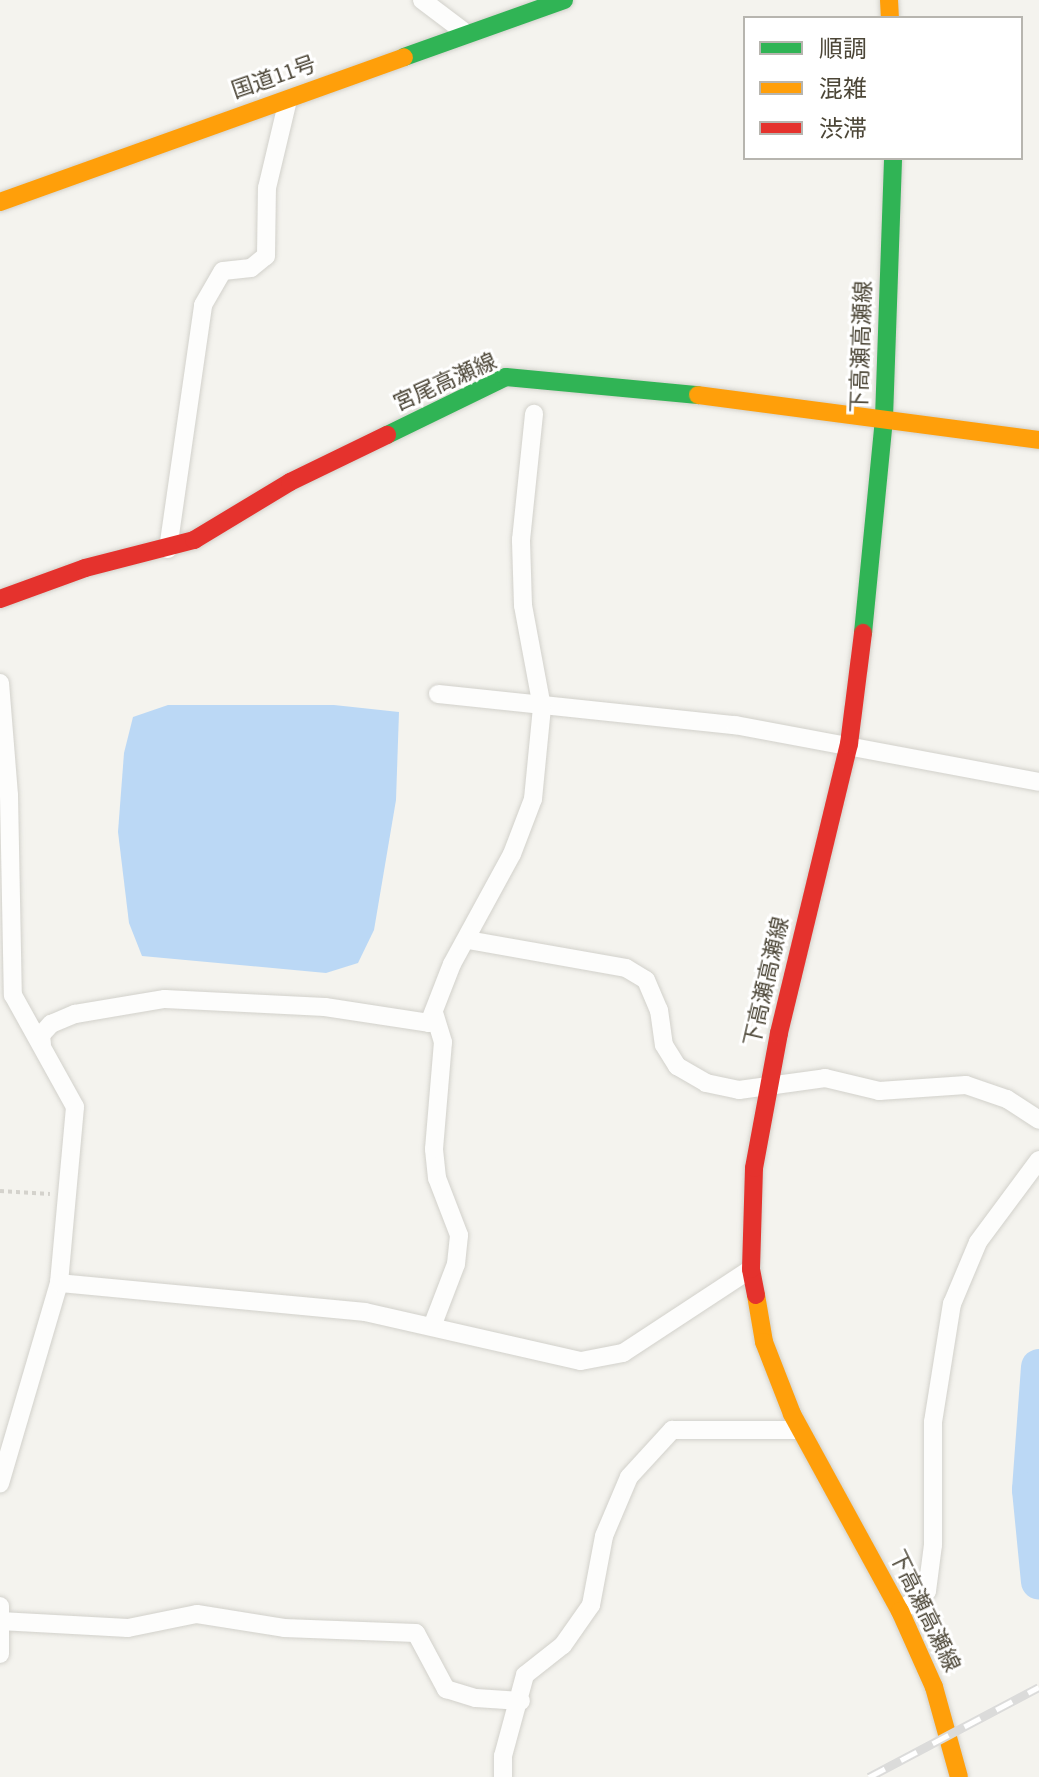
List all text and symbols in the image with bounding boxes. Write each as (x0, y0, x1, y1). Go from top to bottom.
legend (743, 16, 1023, 160)
text: 順調 (819, 32, 867, 67)
street label: 国道11号 (228, 51, 320, 105)
text: 混雑 (819, 72, 867, 107)
text: 渋滞 (819, 112, 867, 147)
street label: 下高瀬高瀬線 (847, 281, 877, 413)
street label: 宮尾高瀬線 (389, 349, 501, 417)
street label: 下高瀬高瀬線 (739, 915, 795, 1049)
street label: 下高瀬高瀬線 (883, 1546, 965, 1676)

